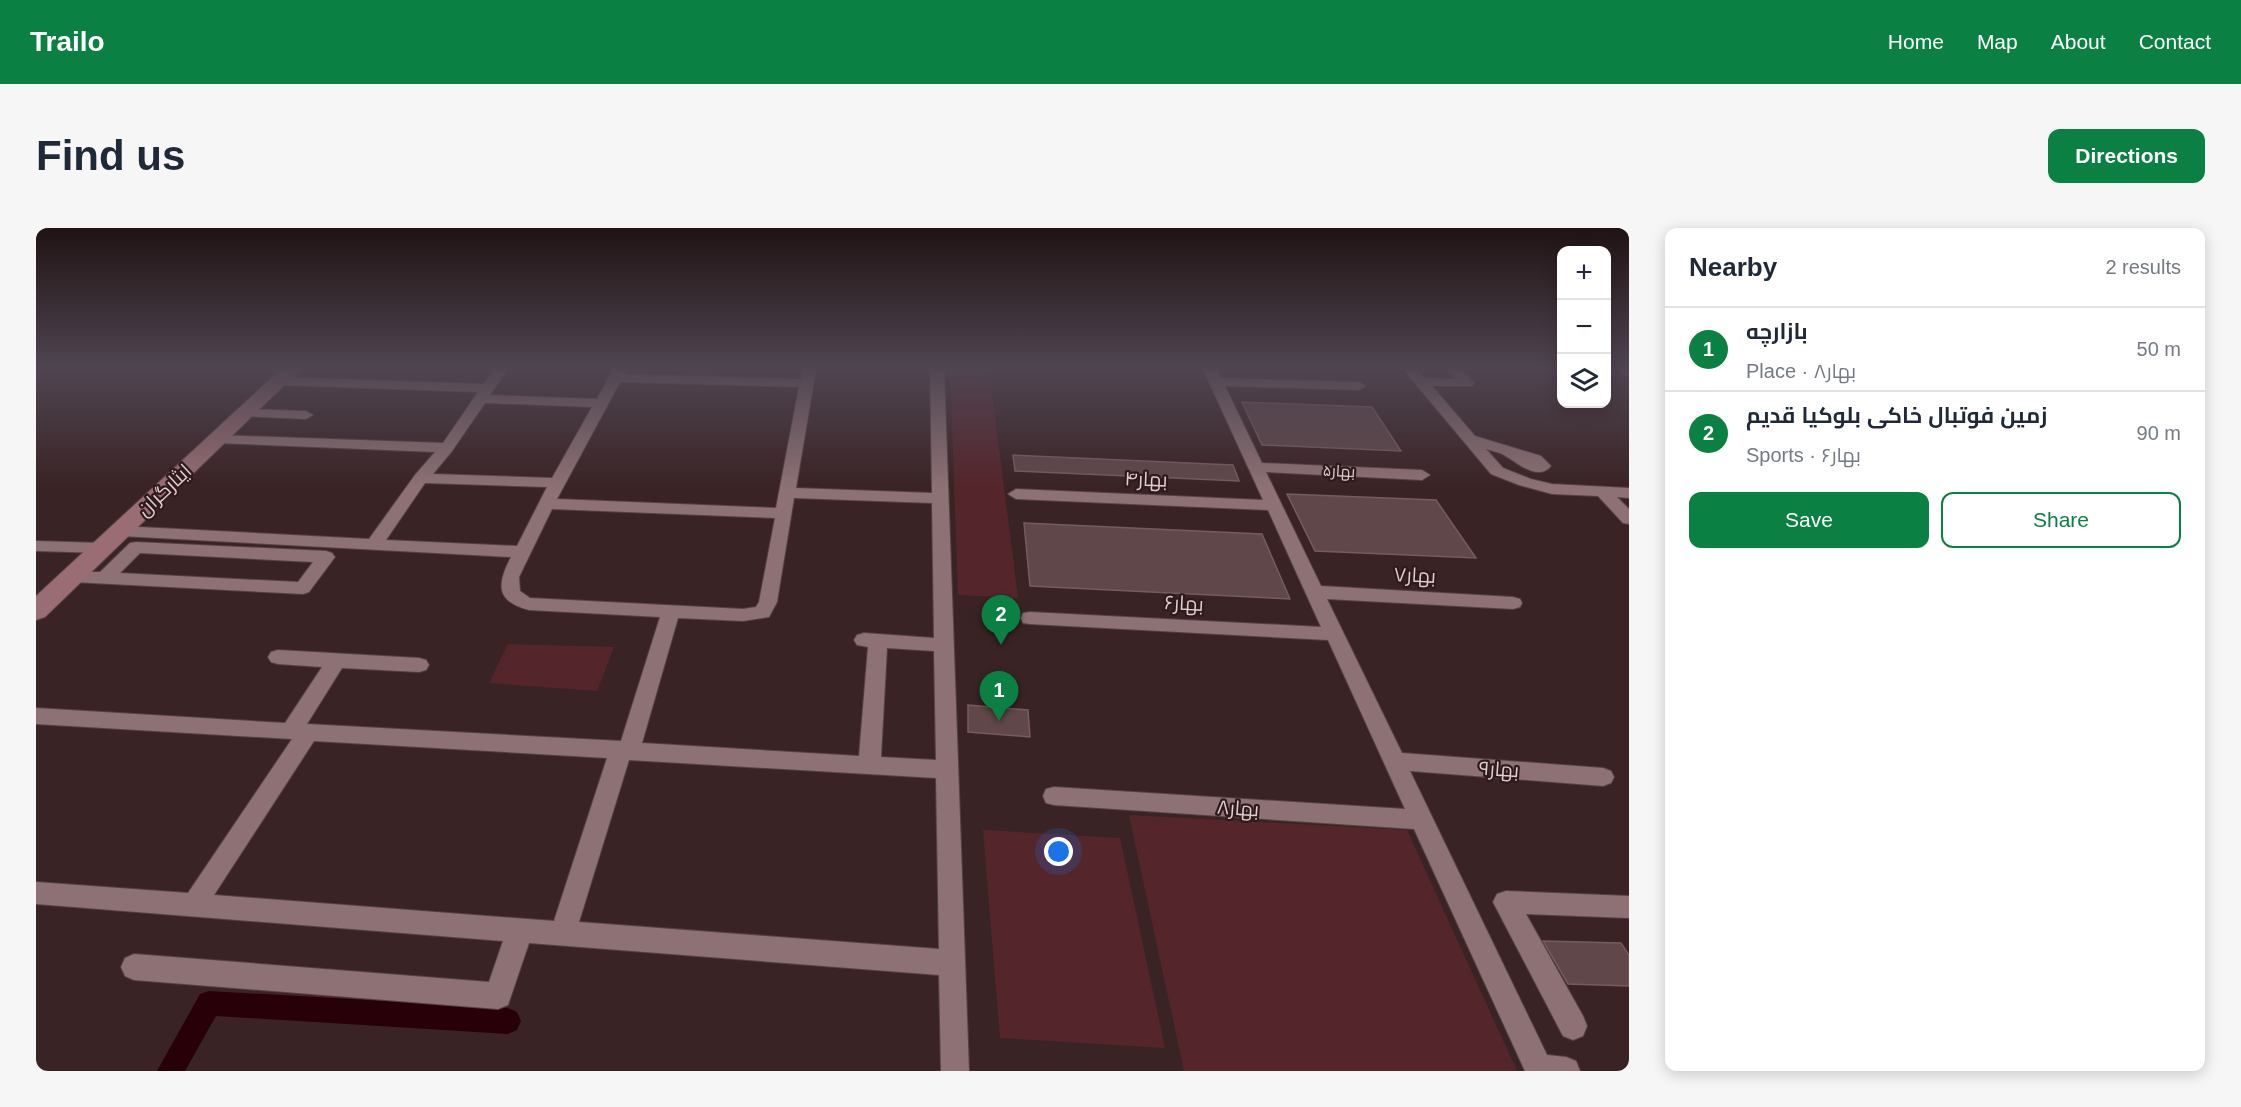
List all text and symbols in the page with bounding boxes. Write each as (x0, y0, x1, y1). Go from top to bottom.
text: Trailo (30, 26, 105, 57)
text: Home (1888, 30, 1944, 53)
text: Map (1977, 30, 2018, 53)
text: About (2051, 30, 2106, 53)
text: Contact (2139, 30, 2211, 53)
button: Directions (2048, 129, 2205, 183)
text: Find us (36, 132, 185, 179)
map controls (1557, 246, 1611, 408)
button: + (1557, 246, 1611, 300)
text: Nearby (1689, 252, 1777, 282)
text: 2 results (2105, 256, 2181, 278)
button: − (1557, 300, 1611, 354)
text: بازارچه (1746, 319, 1808, 344)
text: 1 (1703, 338, 1714, 360)
text: 50 m (2137, 338, 2181, 360)
button: layers (1557, 354, 1611, 408)
text: Place · بهار۸ (1746, 360, 1856, 382)
text: زمین فوتبال خاکی بلوکیا قدیم (1746, 403, 2047, 428)
text: 2 (1703, 422, 1714, 444)
text: 90 m (2137, 422, 2181, 444)
text: Sports · بهار۶ (1746, 444, 1861, 466)
street label: ایثارگران (132, 459, 197, 522)
street label: بهار۵ (1322, 462, 1356, 482)
street label: بهار۴ (1124, 467, 1168, 493)
button: Save (1689, 492, 1929, 548)
button: Share (1941, 492, 2181, 548)
street label: بهار۷ (1393, 563, 1437, 589)
street label: بهار۶ (1164, 591, 1204, 617)
pin: 2 (982, 596, 1020, 645)
pin: 1 (980, 672, 1018, 721)
street label: بهار۹ (1478, 757, 1520, 783)
street label: بهار۸ (1216, 796, 1260, 822)
your location (1044, 837, 1073, 866)

